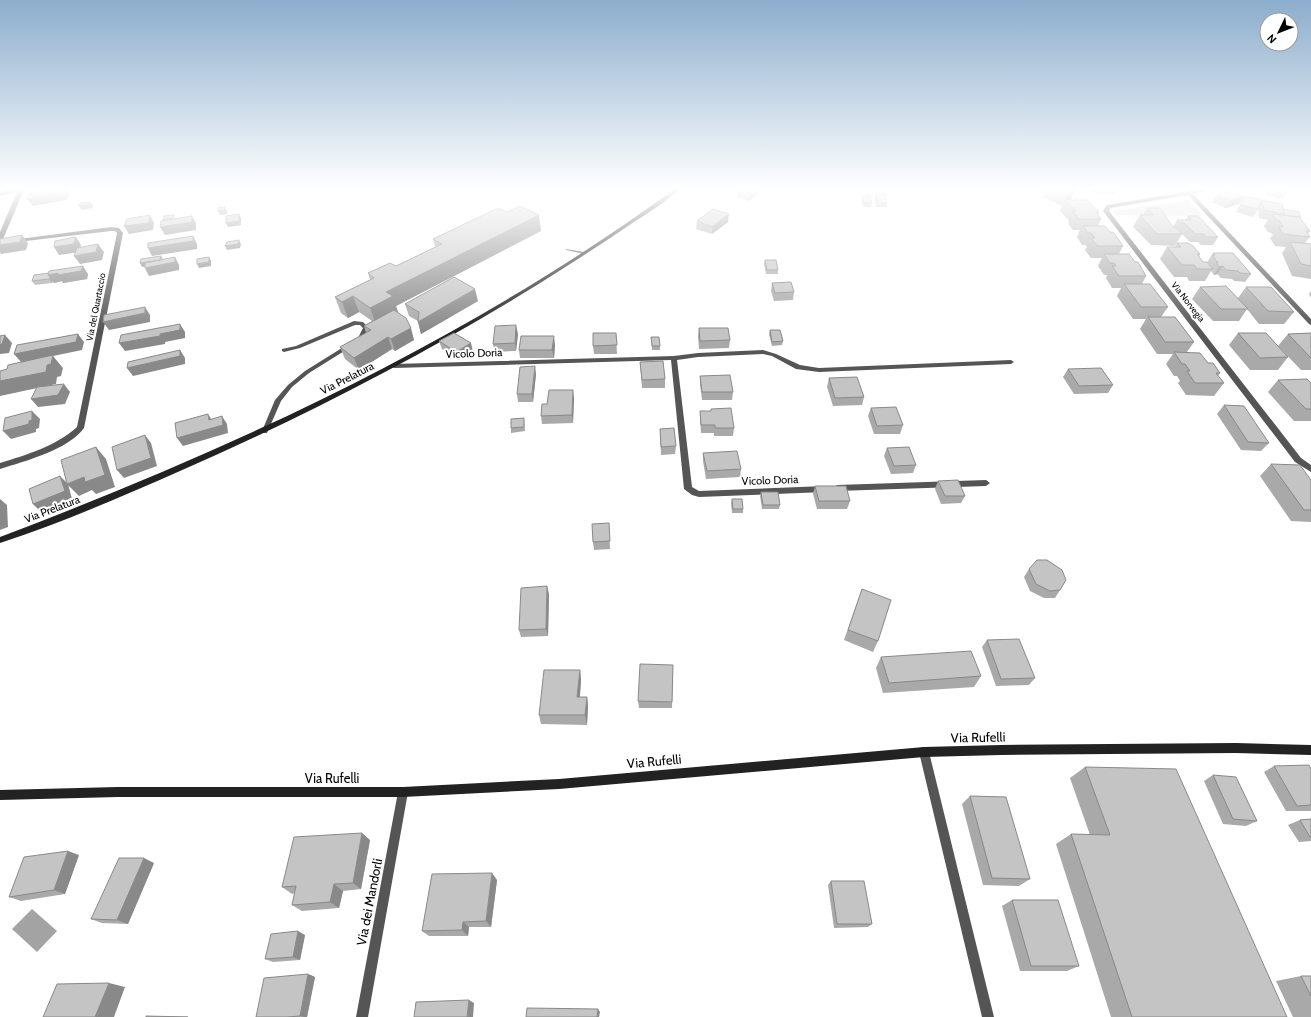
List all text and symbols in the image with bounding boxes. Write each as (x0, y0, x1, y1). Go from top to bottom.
north arrow (1259, 12, 1299, 52)
text: N (1264, 31, 1279, 46)
street label: Via del Quartaccio (84, 272, 107, 342)
street label: Via Norvegia (1169, 279, 1208, 325)
street label: Vicolo Doria (445, 345, 503, 361)
street label: Via Prelatura (318, 358, 377, 397)
street label: Vicolo Doria (741, 472, 799, 488)
street label: Via Prelatura (22, 492, 82, 526)
street label: Via Rufelli (951, 729, 1005, 745)
street label: Via Rufelli (626, 751, 682, 771)
street label: Via Rufelli (305, 770, 359, 786)
street label: Via dei Mandorli (353, 857, 385, 947)

